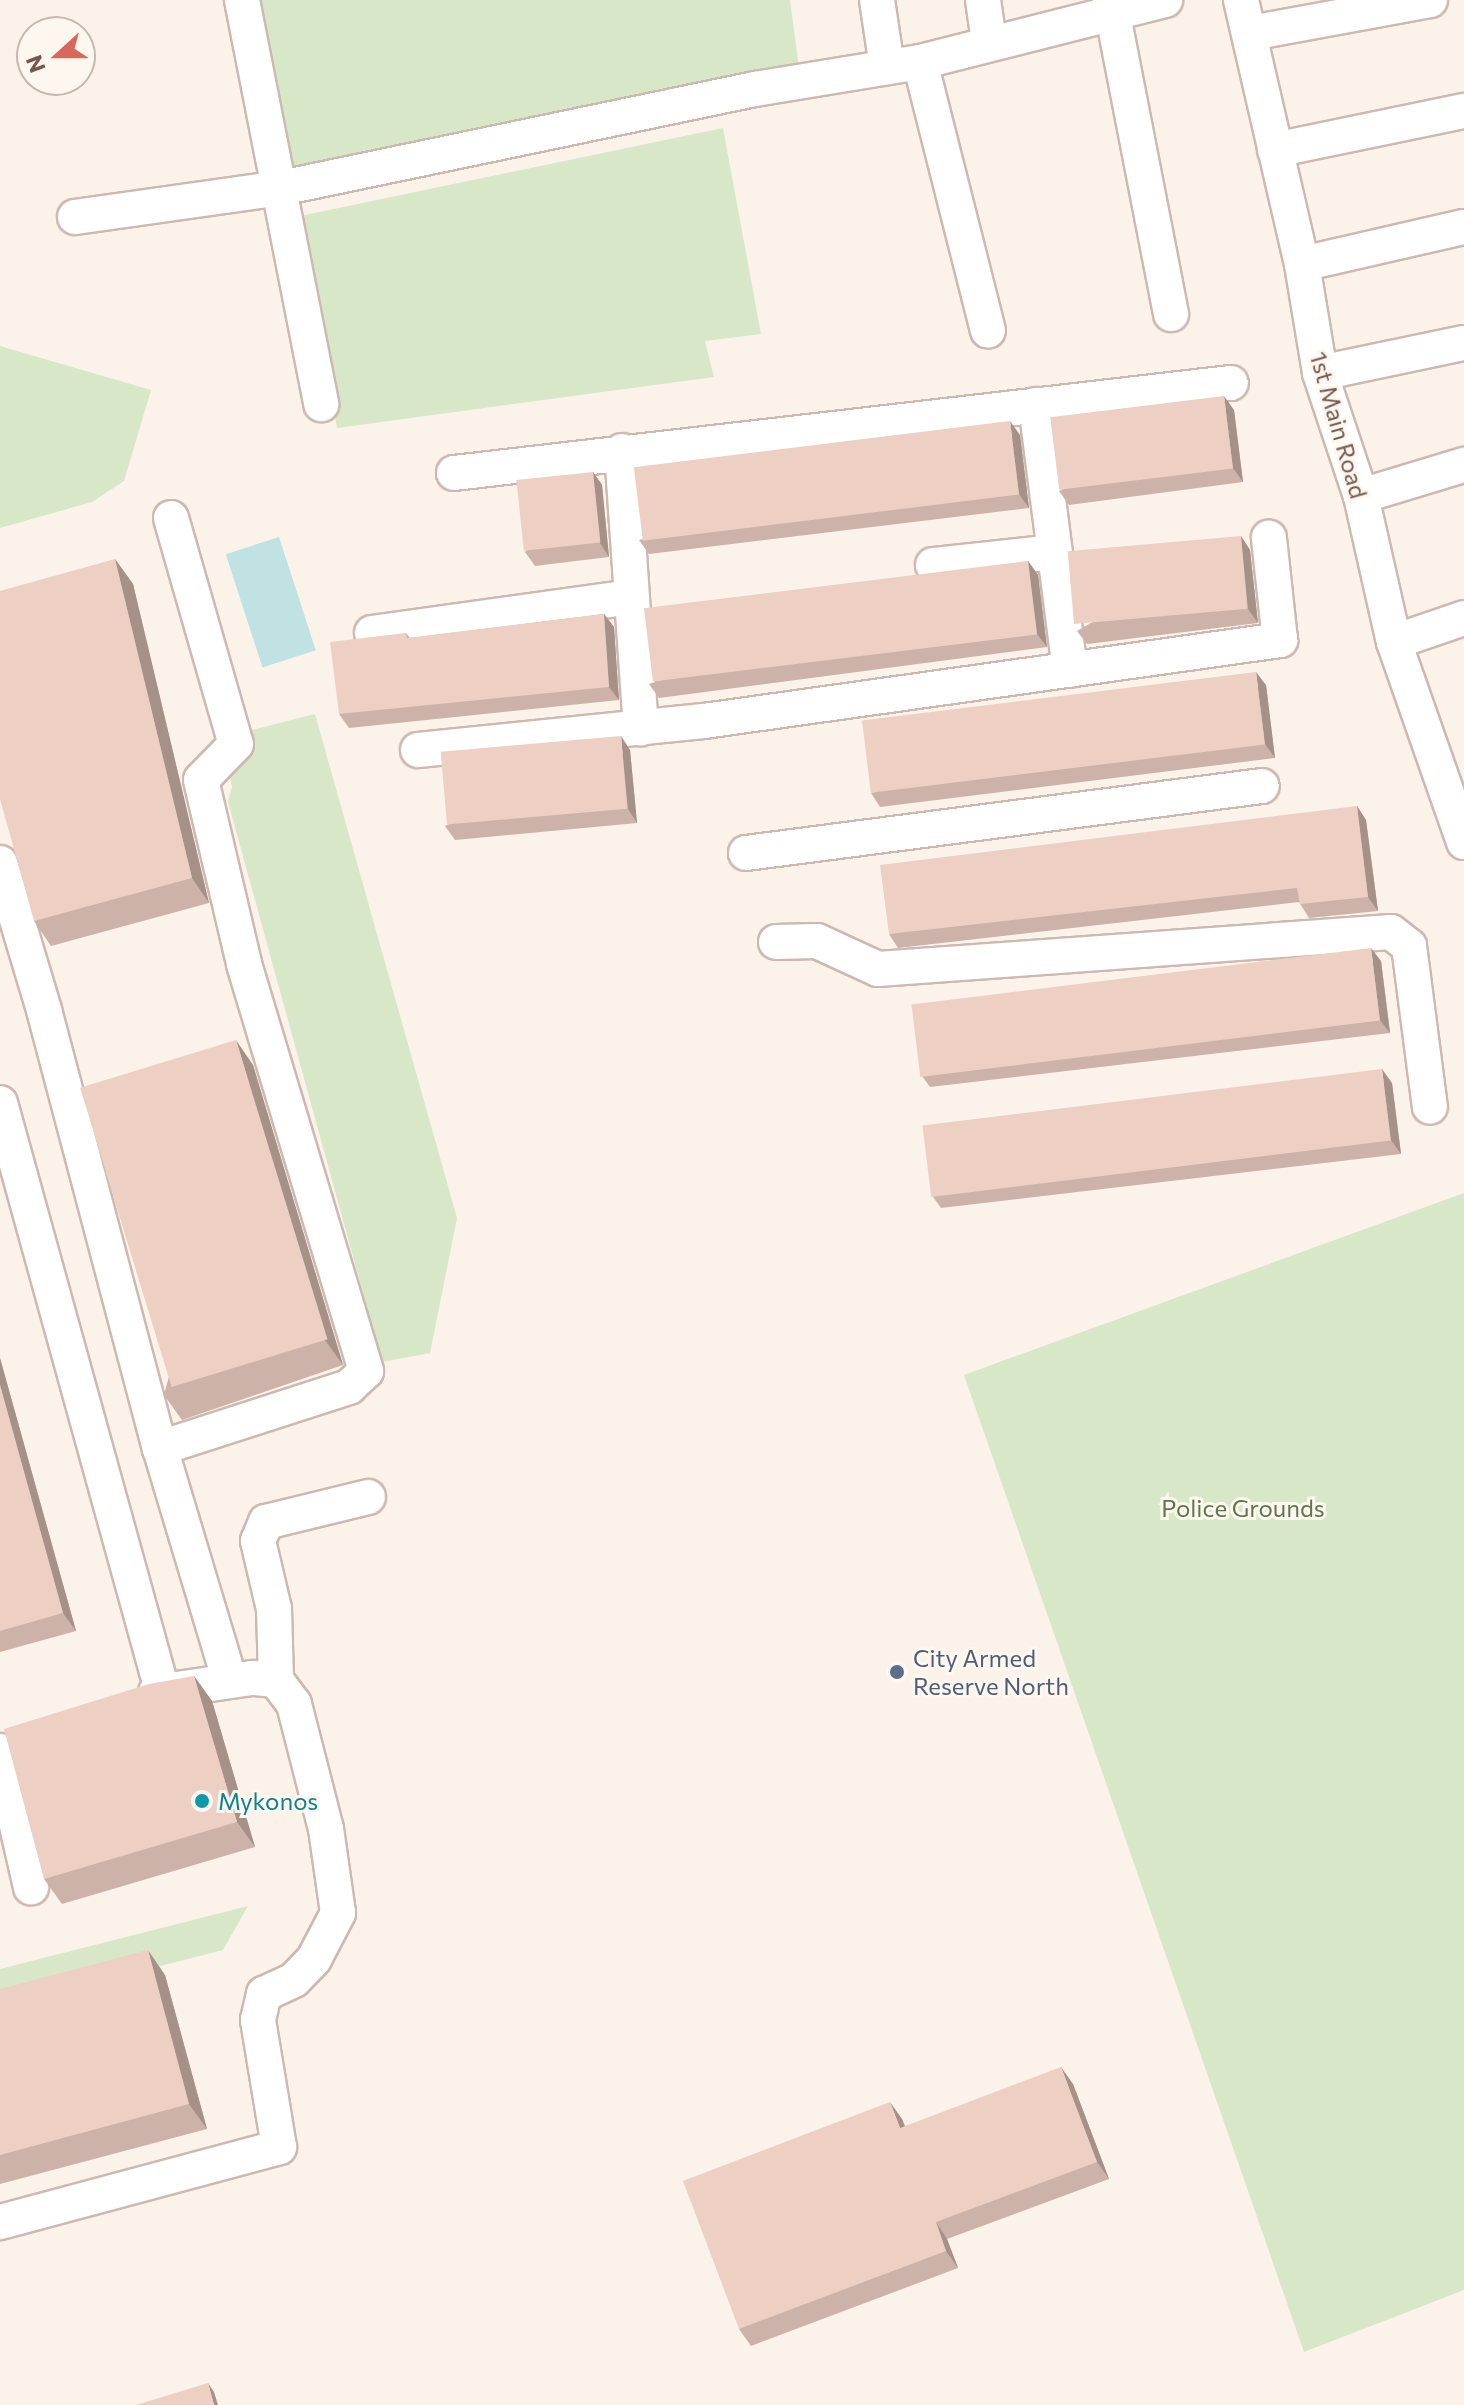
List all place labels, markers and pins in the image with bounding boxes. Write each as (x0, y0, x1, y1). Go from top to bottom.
place label: City Armed Reserve North (913, 1644, 1069, 1700)
marker: City Armed Reserve North (888, 1663, 906, 1681)
place label: Mykonos (218, 1787, 318, 1815)
marker: Mykonos (193, 1792, 211, 1810)

